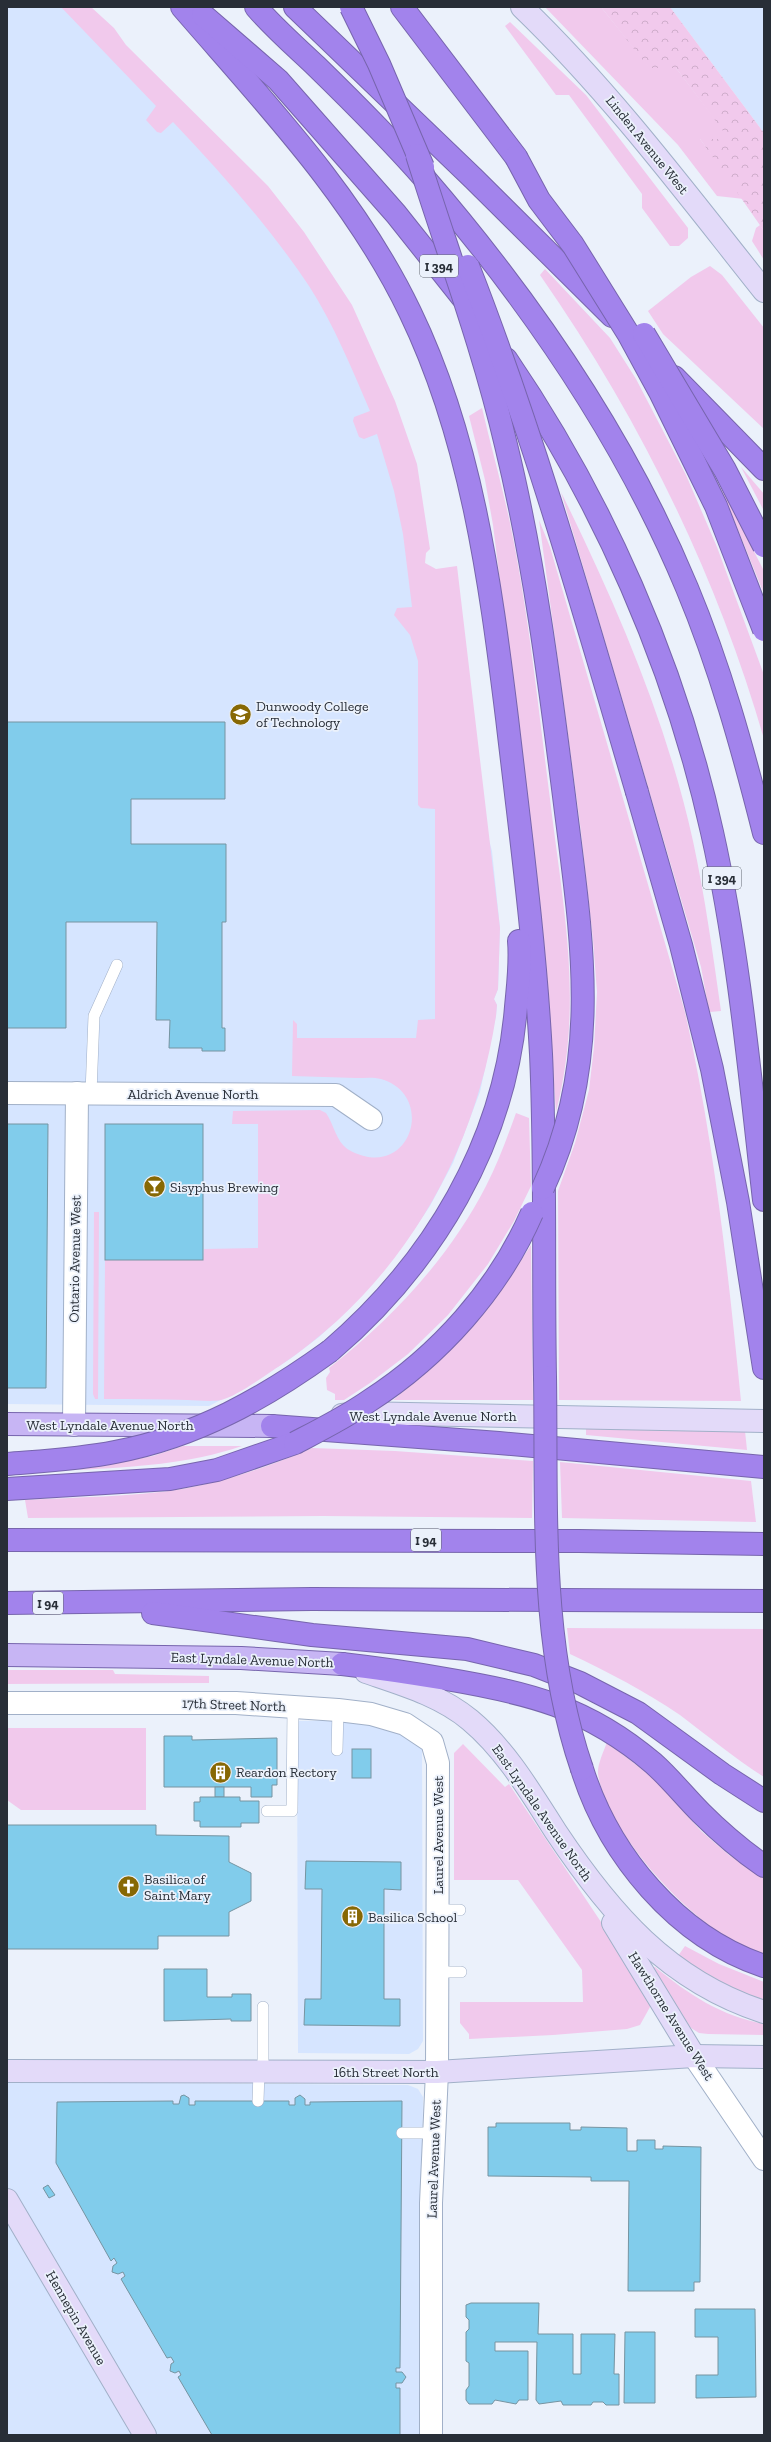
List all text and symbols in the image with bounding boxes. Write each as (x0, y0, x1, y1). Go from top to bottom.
street label: Linden Avenue West (602, 92, 693, 198)
road number: I 394 (420, 255, 458, 277)
place label: Dunwoody College of Technology (256, 698, 369, 731)
school or university icon: Dunwoody College of Technology (228, 701, 254, 727)
road number: I 394 (703, 867, 741, 889)
street label: Aldrich Avenue North (128, 1086, 259, 1103)
bar icon: Sisyphus Brewing (141, 1174, 167, 1200)
place label: Sisyphus Brewing (170, 1179, 279, 1196)
street label: Ontario Avenue West (65, 1194, 85, 1323)
street label: West Lyndale Avenue North (350, 1408, 517, 1425)
street label: West Lyndale Avenue North (27, 1417, 194, 1434)
road number: I 94 (411, 1529, 441, 1551)
road number: I 94 (33, 1592, 63, 1614)
street label: East Lyndale Avenue North (170, 1649, 334, 1671)
street label: 17th Street North (182, 1695, 286, 1715)
street label: East Lyndale Avenue North (488, 1741, 596, 1885)
building icon: Reardon Rectory (208, 1759, 234, 1785)
place label: Reardon Rectory (236, 1764, 338, 1781)
street label: Laurel Avenue West (430, 1775, 447, 1894)
place label: Basilica of Saint Mary (144, 1871, 211, 1904)
church icon: Basilica of Saint Mary (116, 1874, 142, 1900)
building icon: Basilica School (340, 1904, 366, 1930)
place label: Basilica School (368, 1909, 457, 1926)
street label: Hawthorne Avenue West (624, 1949, 718, 2084)
street label: 16th Street North (333, 2064, 439, 2081)
street label: Laurel Avenue West (423, 2099, 445, 2219)
street label: Hennepin Avenue (42, 2268, 110, 2369)

